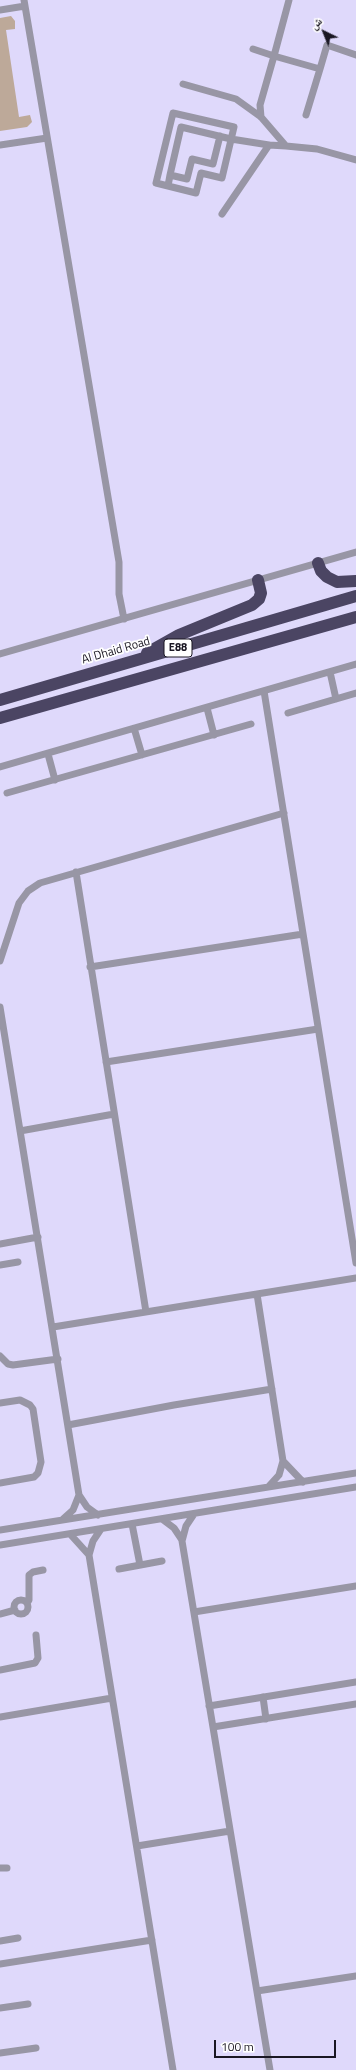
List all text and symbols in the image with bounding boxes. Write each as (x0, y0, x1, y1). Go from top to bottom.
north arrow (304, 12, 344, 52)
text: ش (306, 13, 326, 33)
street label: Al Dhaid Road (80, 634, 152, 668)
road number: E88 (164, 639, 192, 657)
scale bar (216, 2032, 338, 2058)
text: 100 m (221, 2037, 254, 2056)

